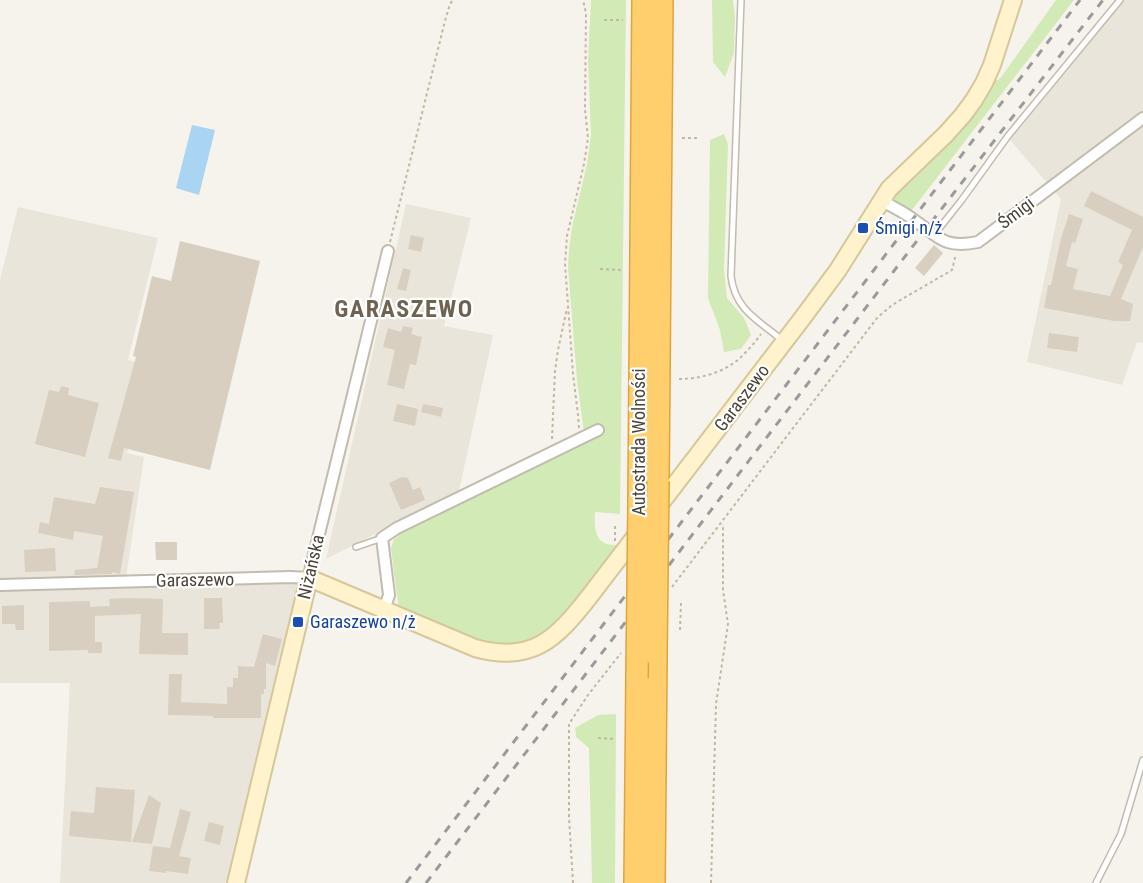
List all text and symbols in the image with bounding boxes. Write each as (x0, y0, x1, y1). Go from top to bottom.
street label: Śmigi (993, 192, 1038, 233)
place label: Śmigi n/ż (875, 217, 943, 238)
marker: Śmigi n/ż (856, 221, 870, 235)
district label: GARASZEWO (334, 295, 474, 323)
street label: Garaszewo (710, 360, 774, 435)
street label: Autostrada Wolności (628, 368, 649, 516)
street label: Niżańska (293, 533, 328, 601)
street label: Garaszewo (156, 568, 234, 591)
place label: Garaszewo n/ż (310, 611, 416, 632)
marker: Garaszewo n/ż (291, 615, 305, 629)

